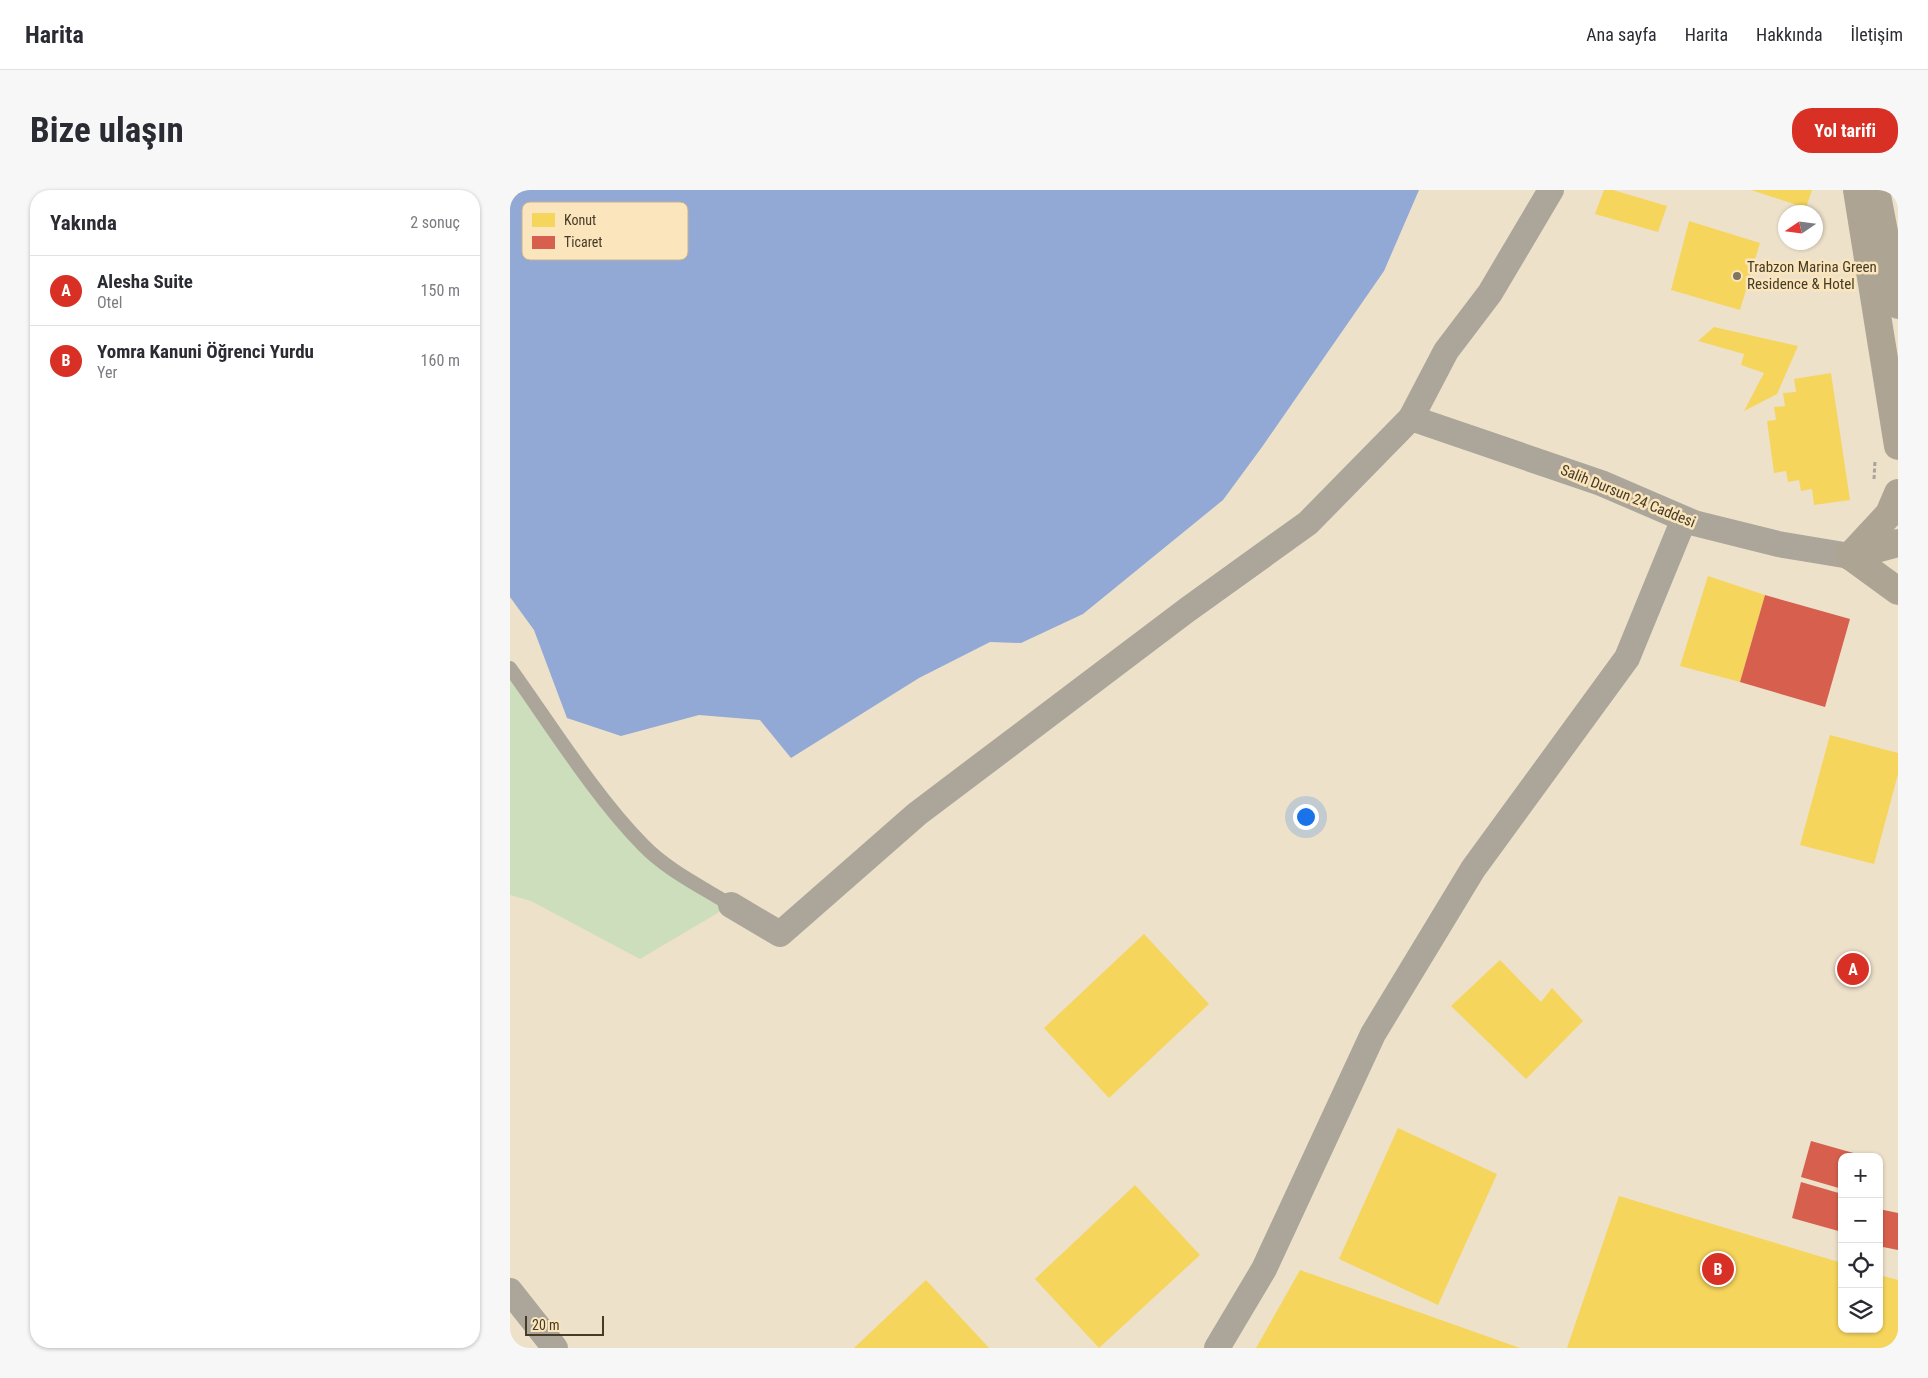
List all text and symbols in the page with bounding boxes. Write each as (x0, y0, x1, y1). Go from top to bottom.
text: Harita (25, 21, 84, 49)
text: Ana sayfa (1586, 24, 1657, 45)
text: Harita (1685, 24, 1728, 45)
text: Hakkında (1756, 24, 1823, 45)
text: İletişim (1851, 24, 1903, 45)
button: Yol tarifi (1792, 108, 1898, 153)
text: Bize ulaşın (30, 110, 184, 151)
legend (522, 202, 688, 260)
north arrow (1778, 205, 1823, 250)
text: Yakında (50, 211, 117, 235)
text: Konut (564, 212, 596, 228)
text: 2 sonuç (410, 213, 460, 232)
text: Ticaret (564, 234, 603, 250)
place label: Trabzon Marina Green Residence & Hotel (1747, 258, 1877, 293)
text: Alesha Suite (97, 270, 193, 293)
marker: Trabzon Marina Green Residence & Hotel (1731, 270, 1743, 282)
text: A (61, 281, 71, 300)
text: 150 m (421, 281, 460, 300)
text: Otel (97, 293, 123, 312)
text: Yomra Kanuni Öğrenci Yurdu (97, 340, 314, 363)
text: B (62, 351, 70, 370)
text: 160 m (421, 351, 460, 370)
text: Yer (97, 363, 117, 382)
street label: Salih Dursun 24 Caddesi (1558, 461, 1698, 531)
your location (1293, 804, 1319, 830)
pin: A (1837, 950, 1869, 988)
map controls (1838, 1153, 1883, 1333)
button: + (1838, 1153, 1883, 1198)
button: − (1838, 1198, 1883, 1243)
button: locate (1838, 1243, 1883, 1288)
pin: B (1702, 1250, 1734, 1288)
button: layers (1838, 1288, 1883, 1333)
scale bar (525, 1313, 604, 1336)
text: 20 m (532, 1317, 560, 1333)

